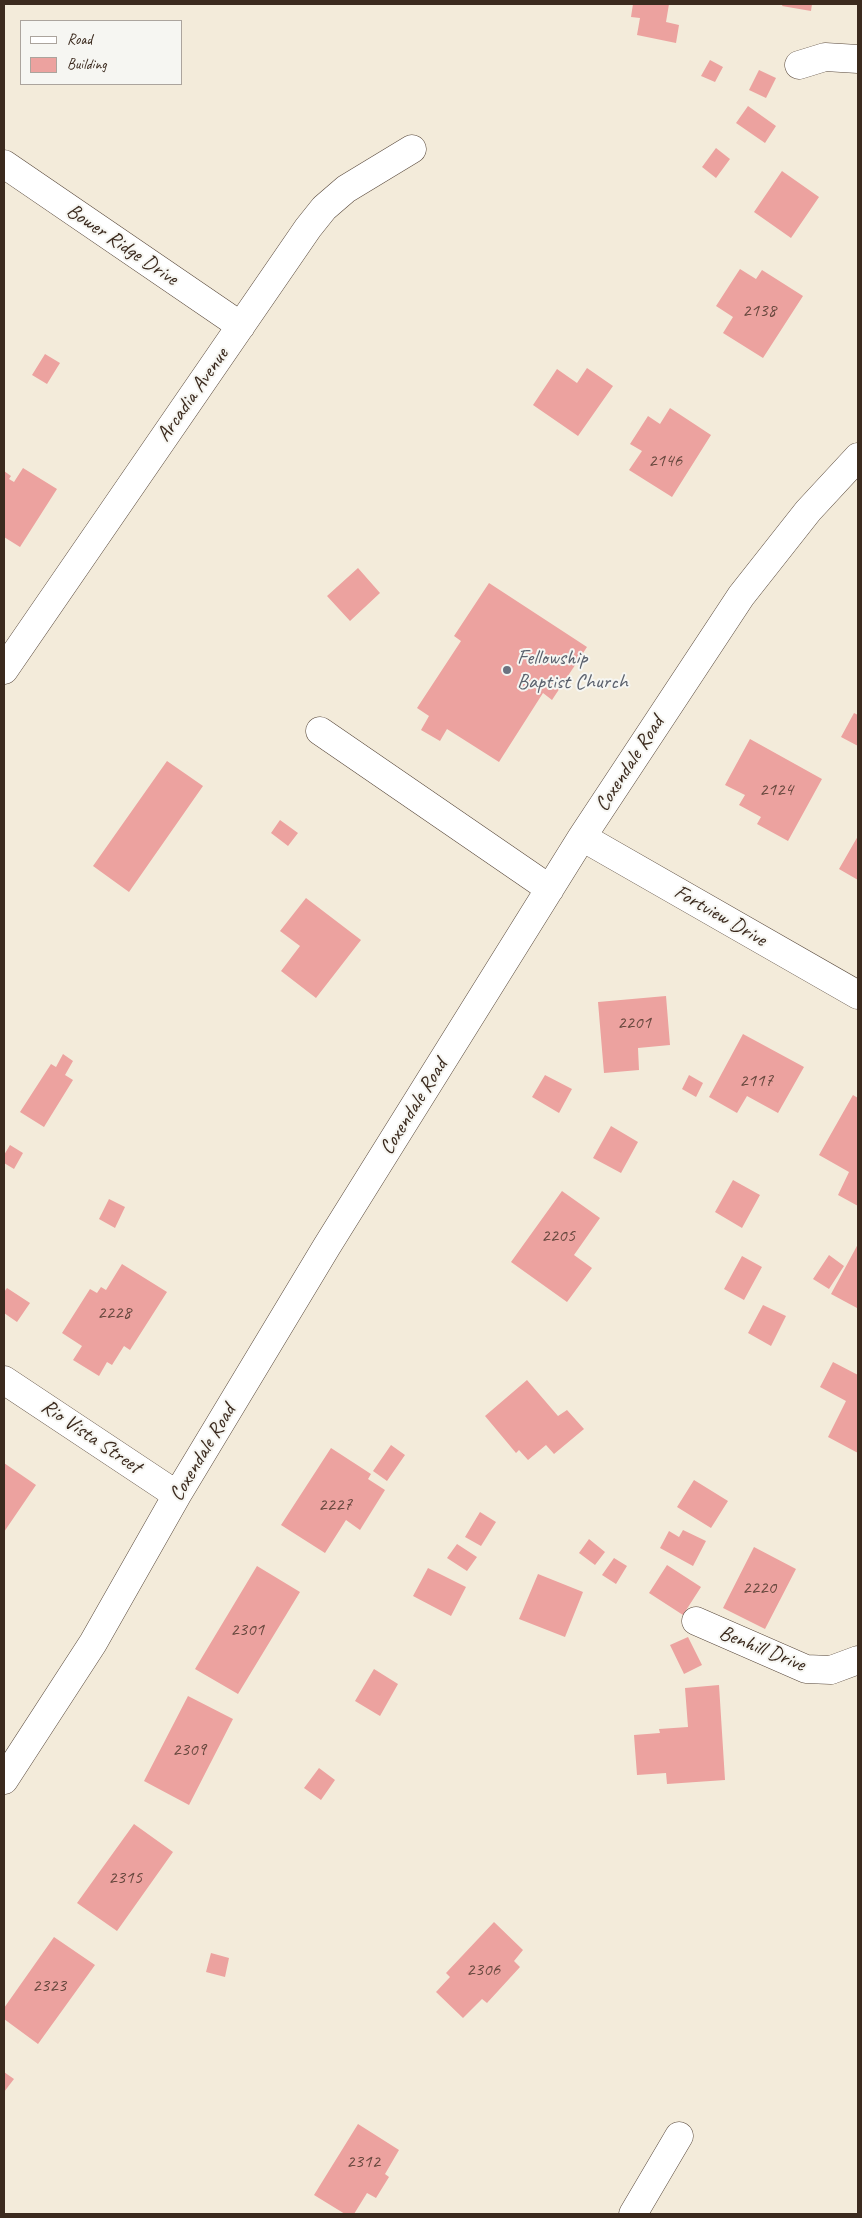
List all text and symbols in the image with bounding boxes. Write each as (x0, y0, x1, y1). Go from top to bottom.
legend (20, 20, 182, 85)
text: Road (67, 30, 92, 49)
text: Building (67, 55, 106, 74)
street label: Bower Ridge Drive (61, 198, 183, 292)
house number: 2138 (742, 300, 776, 322)
street label: Arcadia Avenue (152, 343, 234, 447)
house number: 2146 (648, 450, 682, 472)
place label: Fellowship Baptist Church (517, 645, 628, 695)
marker: Fellowship Baptist Church (501, 664, 513, 676)
street label: Coxendale Road (590, 712, 670, 816)
house number: 2124 (759, 779, 793, 801)
street label: Fortview Drive (669, 879, 771, 953)
house number: 2201 (617, 1012, 651, 1034)
street label: Coxendale Road (375, 1054, 453, 1160)
house number: 2117 (739, 1070, 773, 1092)
house number: 2205 (541, 1225, 575, 1247)
house number: 2228 (97, 1302, 131, 1324)
street label: Rio Vista Street (36, 1394, 146, 1480)
street label: Coxendale Road (164, 1400, 242, 1506)
house number: 2227 (318, 1494, 352, 1516)
house number: 2220 (742, 1577, 776, 1599)
house number: 2301 (230, 1619, 264, 1641)
street label: Benhill Drive (715, 1620, 809, 1678)
house number: 2309 (172, 1739, 206, 1761)
house number: 2315 (108, 1867, 142, 1889)
house number: 2306 (466, 1959, 500, 1981)
house number: 2323 (32, 1975, 66, 1997)
house number: 2312 (346, 2151, 380, 2173)

